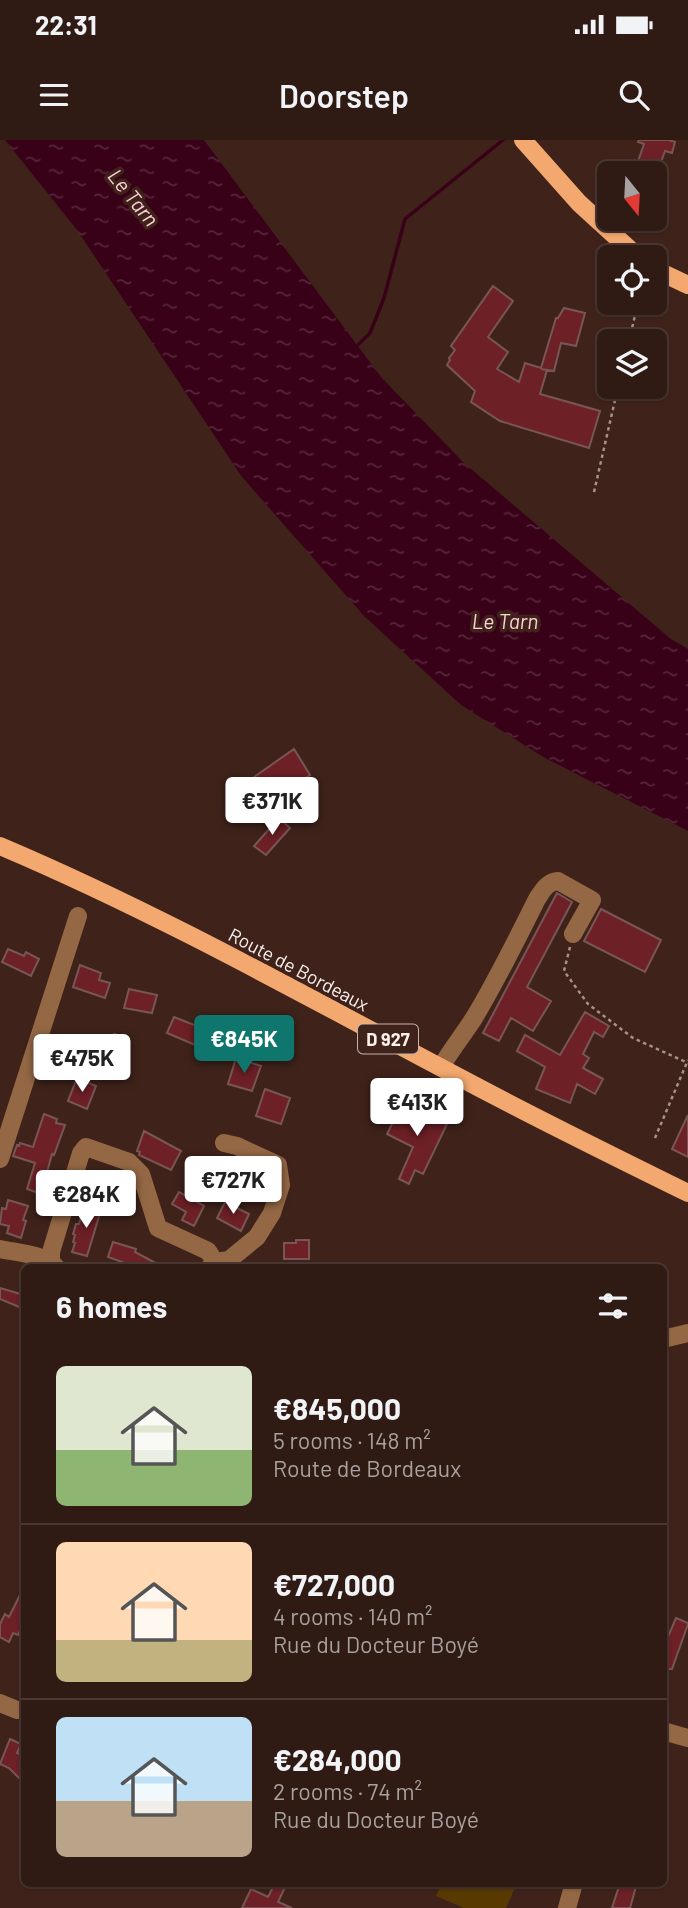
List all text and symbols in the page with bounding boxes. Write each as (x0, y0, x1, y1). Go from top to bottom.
text: 22:31 (35, 9, 97, 40)
icon: menu (35, 76, 73, 114)
text: Doorstep (279, 76, 409, 114)
icon: search (615, 76, 653, 114)
north arrow (597, 161, 667, 231)
map controls (597, 161, 667, 399)
water label: Le Tarn (103, 163, 165, 231)
button: locate (597, 245, 667, 315)
button: layers (597, 329, 667, 399)
water label: Le Tarn (472, 608, 538, 633)
pin: €371K (223, 778, 321, 837)
text: €371K (241, 786, 303, 814)
street label: Route de Bordeaux (225, 922, 373, 1016)
pin: €845K (195, 1016, 293, 1075)
text: €845K (210, 1024, 278, 1052)
road number: D 927 (358, 1024, 418, 1054)
pin: €475K (33, 1034, 131, 1094)
text: €475K (49, 1043, 115, 1071)
pin: €413K (368, 1079, 466, 1138)
text: €413K (386, 1087, 448, 1115)
pin: €727K (184, 1156, 282, 1216)
text: €727K (201, 1165, 265, 1193)
pin: €284K (37, 1170, 135, 1230)
text: €284K (52, 1179, 120, 1207)
icon: filters (594, 1287, 632, 1325)
text: 6 homes (56, 1288, 167, 1324)
text: €845,000 (273, 1390, 401, 1426)
icon: home (112, 1394, 196, 1478)
text: 5 rooms · 148 m² (273, 1426, 431, 1454)
text: Route de Bordeaux (273, 1454, 461, 1482)
text: €727,000 (273, 1566, 395, 1602)
icon: home (112, 1570, 196, 1654)
text: 4 rooms · 140 m² (273, 1602, 433, 1630)
text: Rue du Docteur Boyé (273, 1630, 479, 1658)
text: €284,000 (273, 1741, 402, 1777)
icon: home (112, 1745, 196, 1829)
text: 2 rooms · 74 m² (273, 1777, 422, 1805)
text: Rue du Docteur Boyé (273, 1805, 479, 1833)

